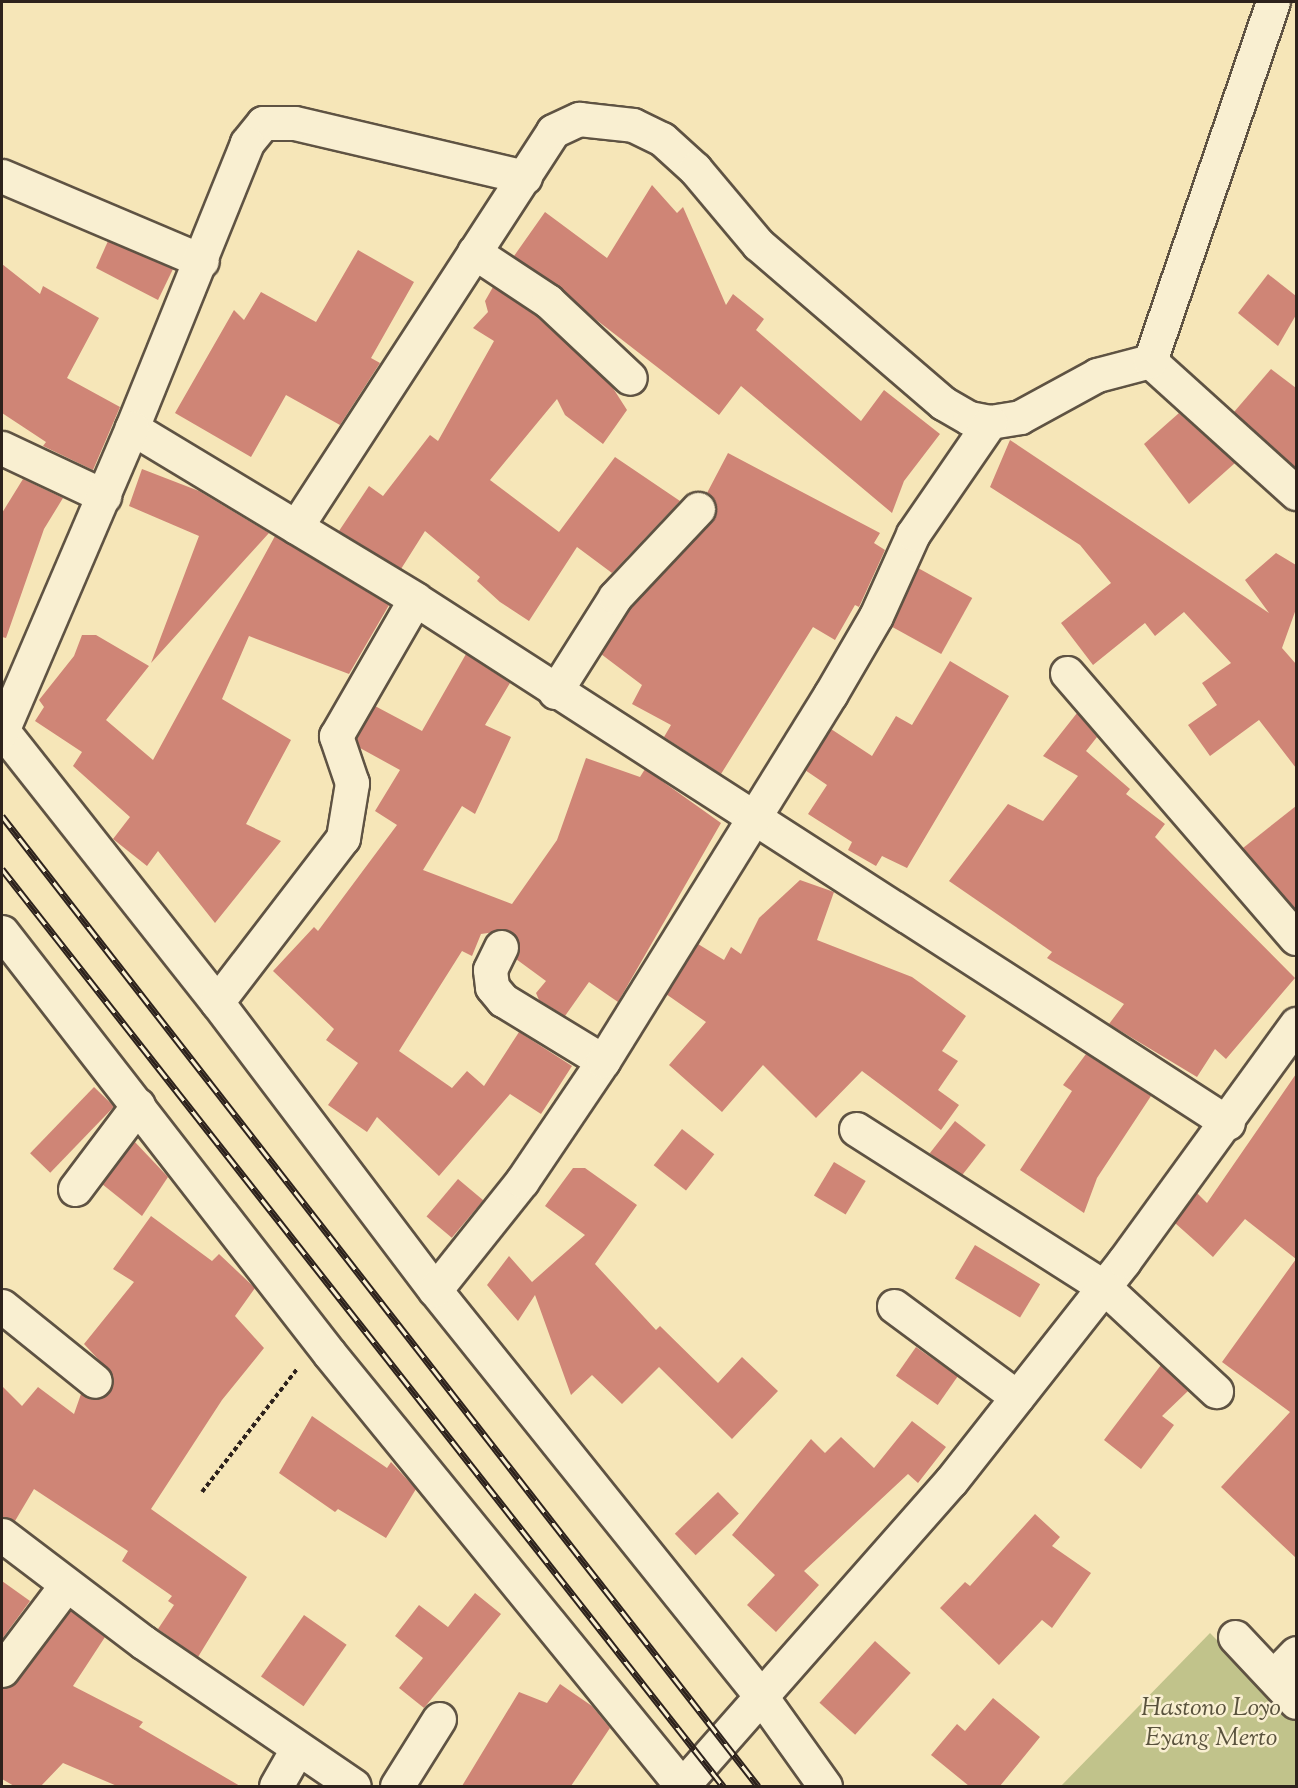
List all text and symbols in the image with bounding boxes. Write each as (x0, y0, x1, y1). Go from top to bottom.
park label: Hastono Loyo Eyang Merto (1141, 1693, 1281, 1754)

